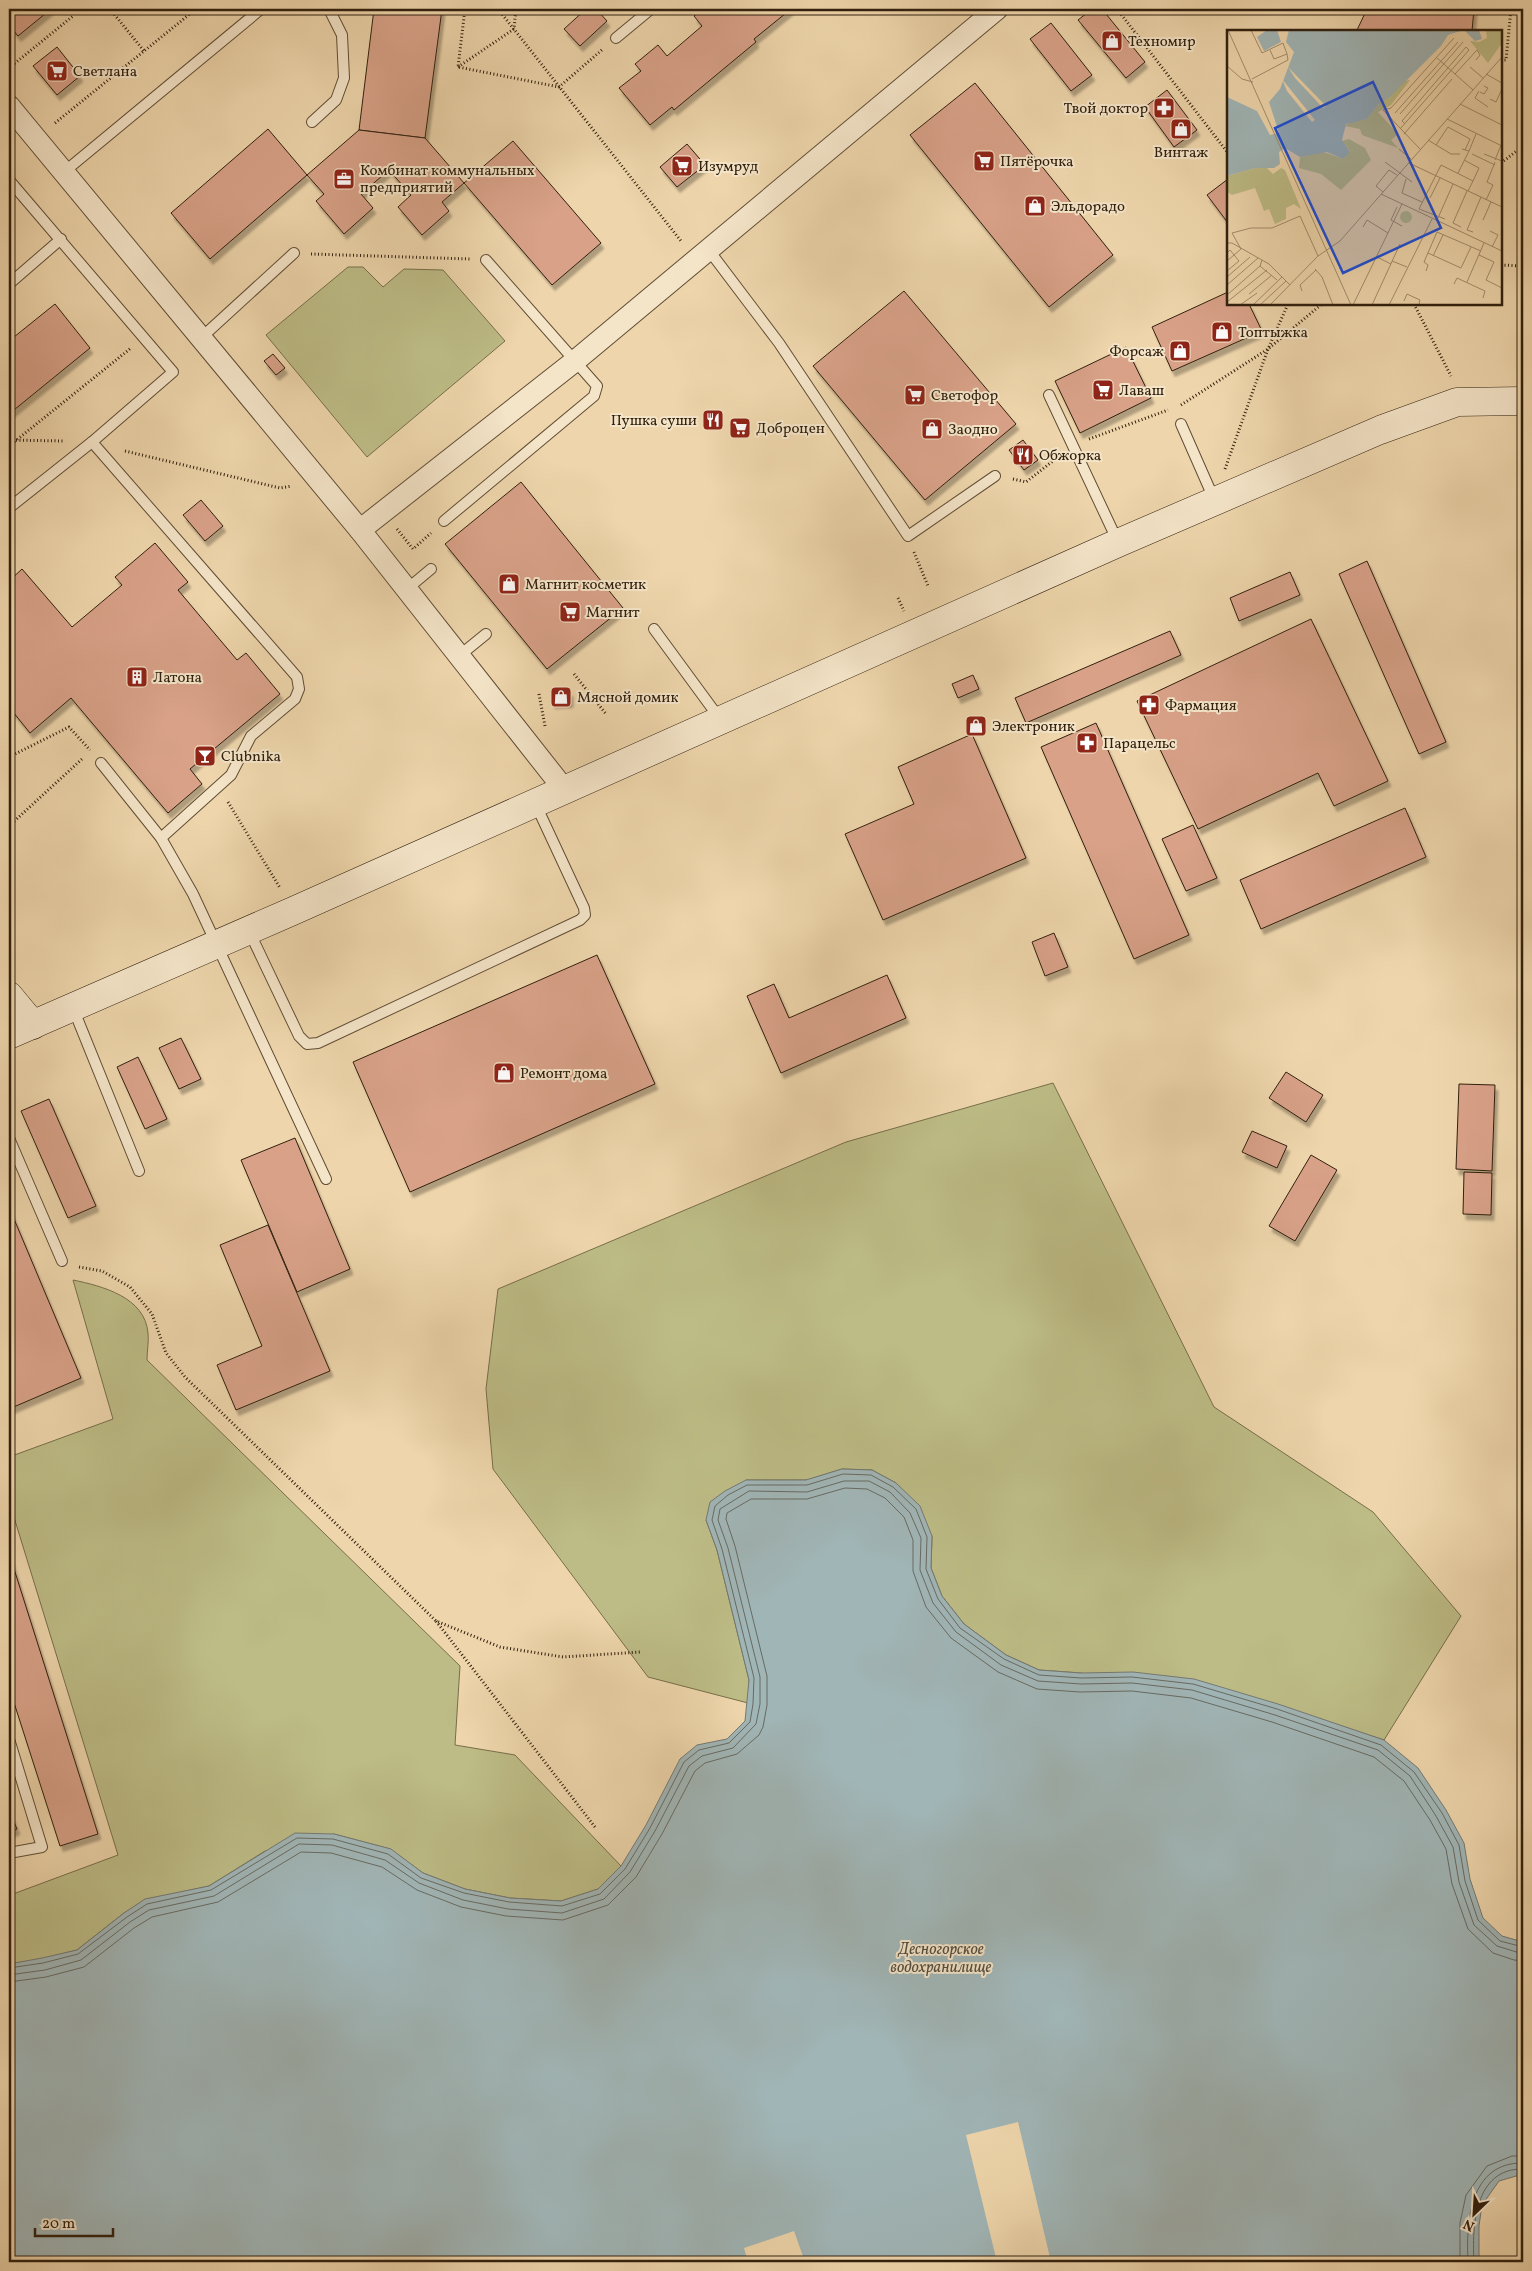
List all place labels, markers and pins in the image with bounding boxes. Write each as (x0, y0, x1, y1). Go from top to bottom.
shop icon: Техномир (1100, 29, 1124, 53)
place label: Техномир (1128, 32, 1196, 53)
supermarket icon: Светлана (45, 59, 69, 83)
place label: Светлана (73, 62, 137, 83)
pharmacy icon: Твой доктор (1152, 96, 1176, 120)
place label: Твой доктор (1064, 99, 1148, 120)
shop icon: Винтаж (1169, 117, 1193, 141)
place label: Винтаж (1154, 143, 1208, 164)
supermarket icon: Пятёрочка (972, 149, 996, 173)
place label: Пятёрочка (1000, 152, 1074, 173)
supermarket icon: Изумруд (670, 154, 694, 178)
place label: Изумруд (698, 157, 759, 178)
place label: Комбинат коммунальных предприятий (360, 161, 535, 199)
office icon: Комбинат коммунальных предприятий (332, 167, 356, 191)
shop icon: Эльдорадо (1023, 194, 1047, 218)
place label: Эльдорадо (1051, 197, 1125, 218)
shop icon: Топтыжка (1210, 320, 1234, 344)
place label: Топтыжка (1238, 323, 1308, 344)
shop icon: Форсаж (1168, 339, 1192, 363)
place label: Форсаж (1109, 342, 1164, 363)
supermarket icon: Лаваш (1091, 378, 1115, 402)
place label: Лаваш (1119, 381, 1164, 402)
supermarket icon: Светофор (903, 383, 927, 407)
place label: Светофор (931, 386, 998, 407)
restaurant icon: Пушка суши (701, 408, 725, 432)
place label: Пушка суши (611, 411, 697, 432)
supermarket icon: Доброцен (728, 416, 752, 440)
shop icon: Заодно (920, 417, 944, 441)
place label: Доброцен (756, 419, 825, 440)
place label: Заодно (948, 420, 998, 441)
restaurant icon: Обжорка (1011, 443, 1035, 467)
place label: Обжорка (1039, 446, 1101, 467)
shop icon: Магнит косметик (497, 572, 521, 596)
place label: Магнит косметик (525, 575, 646, 596)
supermarket icon: Магнит (558, 600, 582, 624)
place label: Магнит (586, 603, 640, 624)
building icon: Латона (125, 665, 149, 689)
place label: Латона (153, 668, 202, 689)
shop icon: Мясной домик (549, 685, 573, 709)
place label: Мясной домик (577, 688, 678, 709)
pharmacy icon: Фармация (1137, 693, 1161, 717)
place label: Фармация (1165, 696, 1237, 717)
shop icon: Электроник (964, 714, 988, 738)
place label: Электроник (992, 717, 1075, 738)
pharmacy icon: Парацельс (1075, 731, 1099, 755)
place label: Парацельс (1103, 734, 1176, 755)
bar icon: Clubnika (193, 744, 217, 768)
place label: Clubnika (221, 747, 281, 768)
shop icon: Ремонт дома (492, 1061, 516, 1085)
place label: Ремонт дома (520, 1064, 607, 1085)

